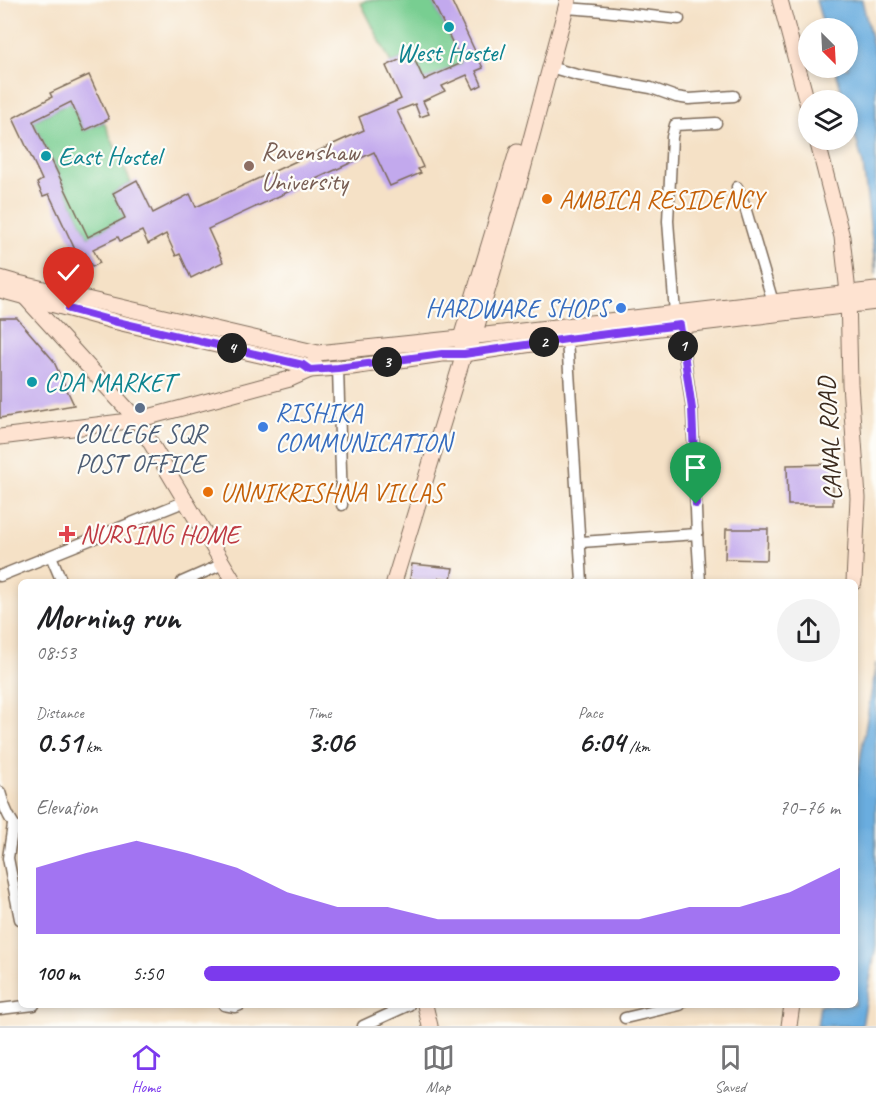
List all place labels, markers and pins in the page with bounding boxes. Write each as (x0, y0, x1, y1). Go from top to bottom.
marker: West Hostel (442, 20, 456, 34)
place label: West Hostel (396, 36, 506, 69)
place label: Ravenshaw University (261, 135, 361, 198)
place label: East Hostel (58, 140, 166, 173)
marker: East Hostel (39, 149, 53, 163)
marker: Ravenshaw University (242, 159, 256, 173)
place label: AMBICA RESIDENCY (559, 183, 768, 216)
marker: AMBICA RESIDENCY (540, 192, 554, 206)
pin (43, 247, 94, 309)
place label: HARDWARE SHOPS (426, 292, 613, 325)
marker: HARDWARE SHOPS (614, 301, 628, 315)
pin: 2 (529, 327, 559, 357)
pin: 1 (668, 331, 698, 361)
pin: 4 (217, 333, 247, 363)
pin: 3 (372, 347, 402, 377)
place label: CDA MARKET (44, 366, 181, 399)
marker: CDA MARKET (25, 375, 39, 389)
place label: RISHIKA COMMUNICATION (275, 396, 456, 459)
marker: COLLEGE SQR POST OFFICE (133, 401, 147, 415)
place label: COLLEGE SQR POST OFFICE (74, 417, 209, 480)
marker: RISHIKA COMMUNICATION (256, 420, 270, 434)
pin (670, 442, 721, 504)
place label: UNNIKRISHNA VILLAS (220, 476, 446, 509)
marker: UNNIKRISHNA VILLAS (201, 485, 215, 499)
place label: NURSING HOME (80, 518, 242, 551)
marker: NURSING HOME (58, 525, 76, 543)

